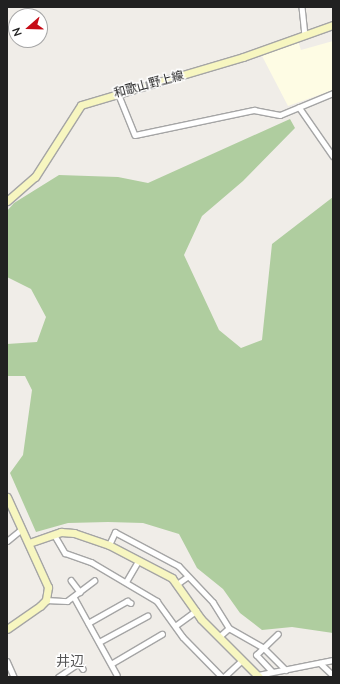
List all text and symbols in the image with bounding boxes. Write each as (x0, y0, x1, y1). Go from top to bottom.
north arrow (8, 8, 48, 48)
text: N (9, 26, 26, 38)
street label: 和歌山野上線 (112, 69, 186, 101)
district label: 井辺 (56, 654, 84, 670)

